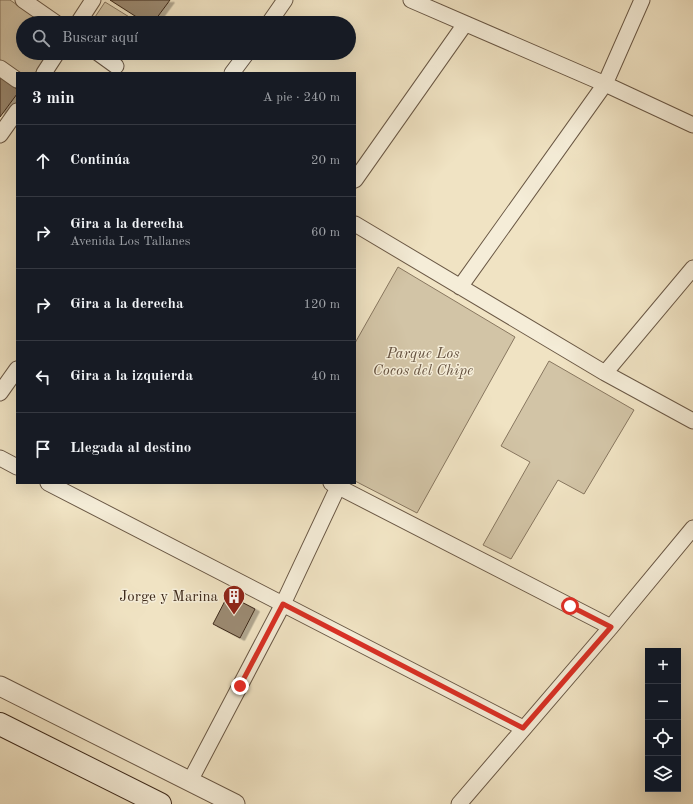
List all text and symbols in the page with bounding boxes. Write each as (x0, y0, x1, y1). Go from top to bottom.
search box (16, 16, 356, 60)
icon: search (30, 27, 52, 49)
text: Buscar aquí (62, 31, 138, 46)
text: 3 min (32, 90, 75, 107)
text: A pie · 240 m (263, 91, 340, 104)
icon: ahead (32, 150, 54, 172)
text: Continúa (70, 153, 130, 168)
text: 20 m (311, 154, 340, 167)
text: Gira a la derecha (70, 217, 184, 232)
icon: right (32, 222, 54, 244)
text: 60 m (311, 226, 340, 239)
text: Avenida Los Tallanes (70, 235, 190, 248)
icon: right (32, 294, 54, 316)
text: Gira a la derecha (70, 297, 184, 312)
text: 120 m (303, 298, 340, 311)
park label: Parque Los Cocos del Chipe (373, 347, 473, 379)
icon: left (32, 366, 54, 388)
text: Gira a la izquierda (70, 369, 193, 384)
text: 40 m (311, 370, 340, 383)
icon: arrive (32, 438, 54, 460)
text: Llegada al destino (70, 441, 191, 456)
building icon: Jorge y Marina (221, 583, 247, 616)
place label: Jorge y Marina (119, 590, 219, 605)
route start (561, 597, 579, 615)
map controls (645, 648, 681, 792)
button: + (645, 648, 681, 684)
route end (231, 677, 249, 695)
button: − (645, 684, 681, 720)
button: locate (645, 720, 681, 756)
button: layers (645, 756, 681, 792)

